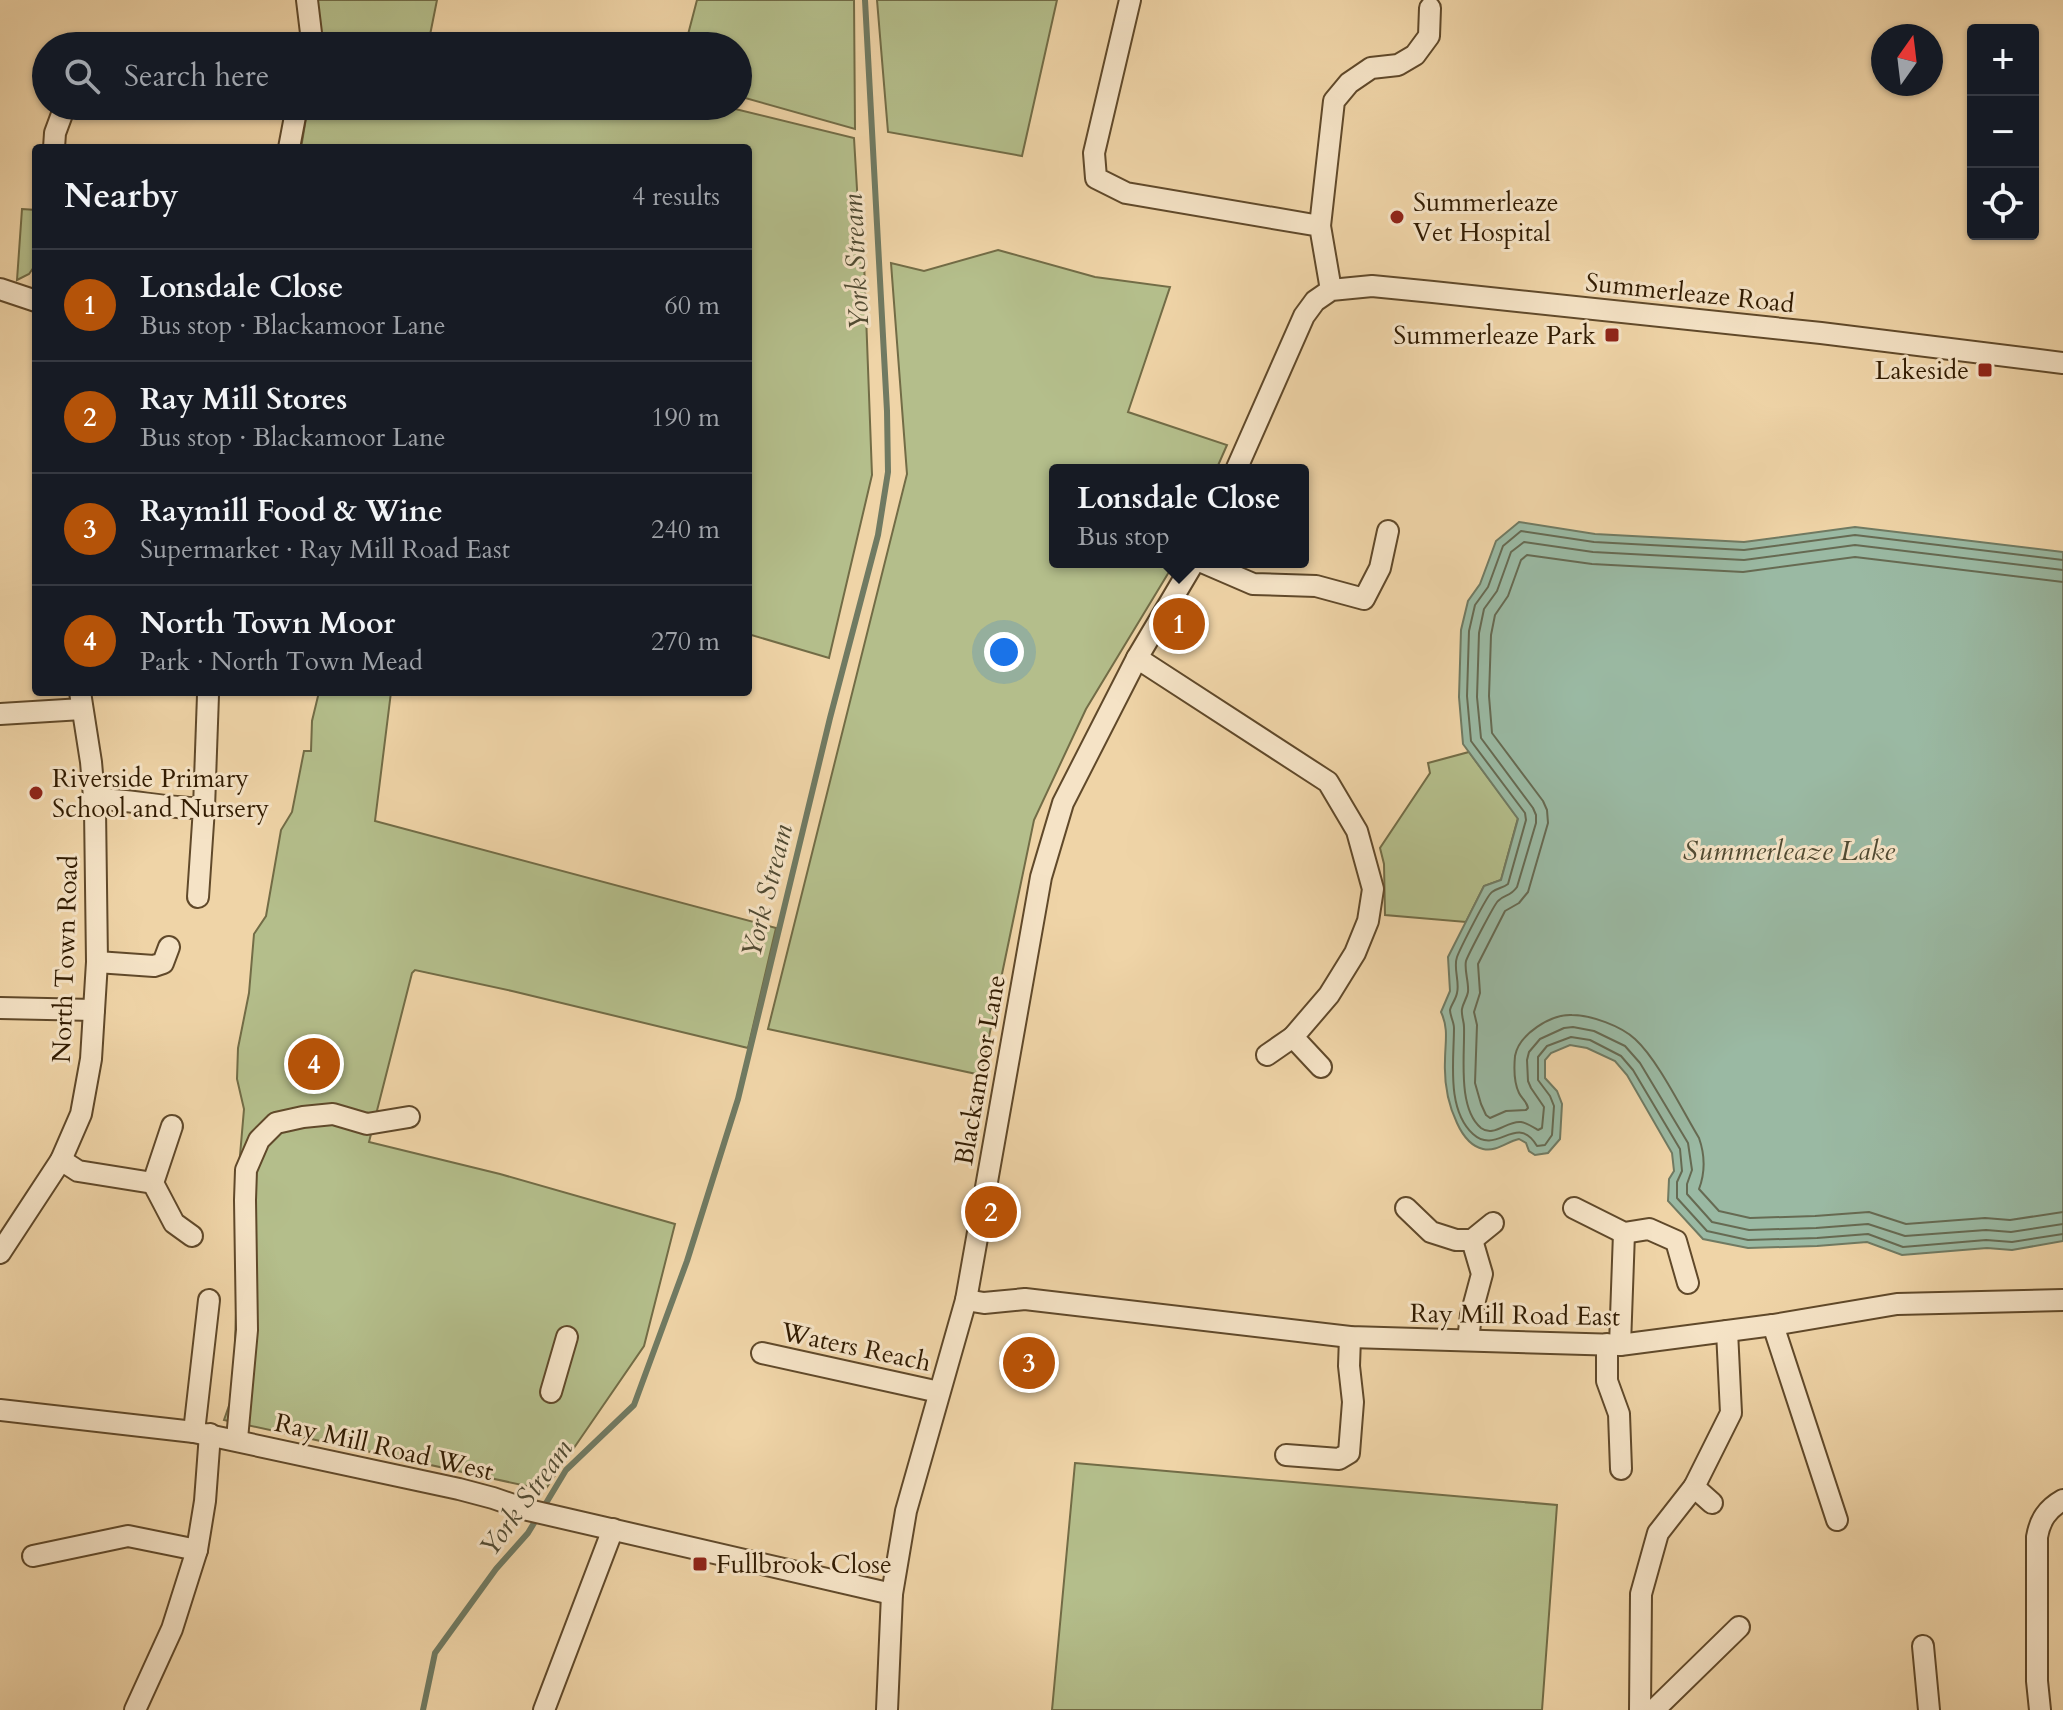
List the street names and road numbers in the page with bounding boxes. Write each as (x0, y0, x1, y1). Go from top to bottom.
street label: Summerleaze Road (1584, 265, 1796, 321)
street label: North Town Road (44, 854, 86, 1064)
street label: Blackamoor Lane (946, 972, 1014, 1168)
street label: Ray Mill Road East (1410, 1296, 1620, 1334)
street label: Waters Reach (777, 1314, 934, 1380)
street label: Ray Mill Road West (271, 1405, 497, 1489)

